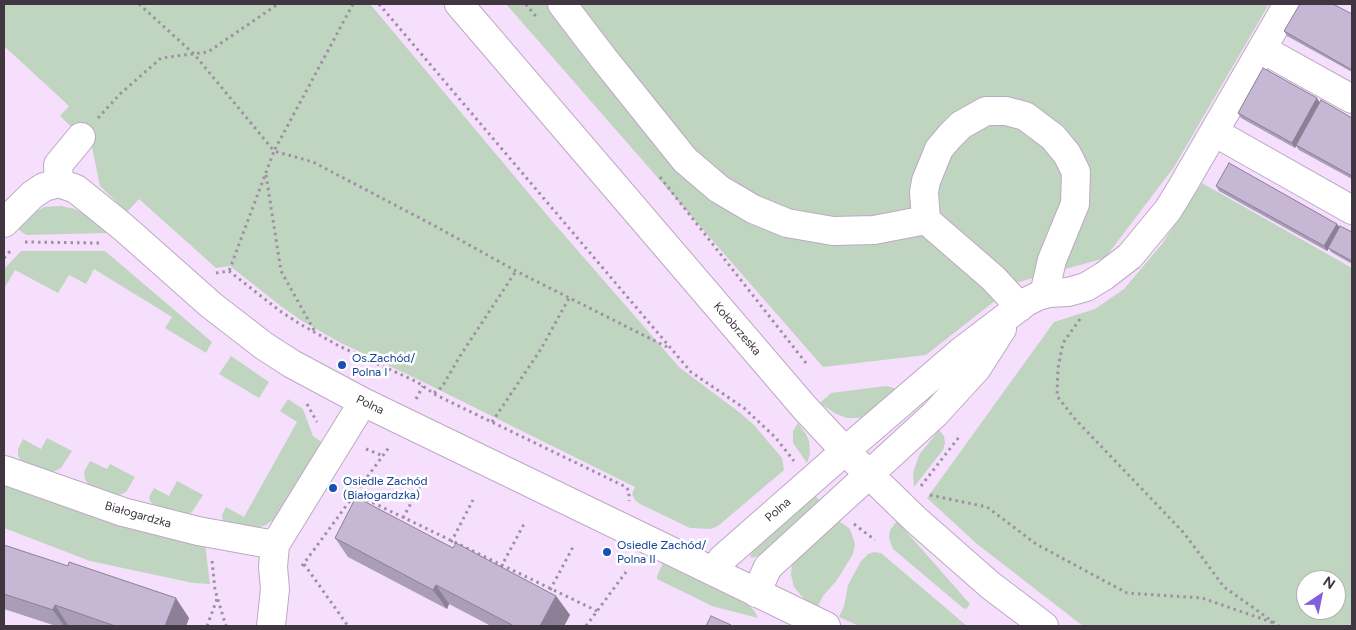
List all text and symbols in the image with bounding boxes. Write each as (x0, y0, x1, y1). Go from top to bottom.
street label: Kołobrzeska (710, 300, 764, 358)
place label: Os.Zachód/ Polna I (352, 351, 415, 379)
marker: Os.Zachód/ Polna I (336, 359, 348, 371)
street label: Polna (354, 392, 386, 418)
place label: Osiedle Zachód (Białogardzka) (343, 474, 427, 502)
marker: Osiedle Zachód (Białogardzka) (327, 482, 339, 494)
street label: Polna (762, 495, 794, 525)
street label: Białogardzka (103, 499, 173, 531)
place label: Osiedle Zachód/ Polna II (617, 538, 706, 566)
marker: Osiedle Zachód/ Polna II (601, 546, 613, 558)
north arrow (1296, 570, 1346, 620)
text: N (1320, 573, 1338, 593)

